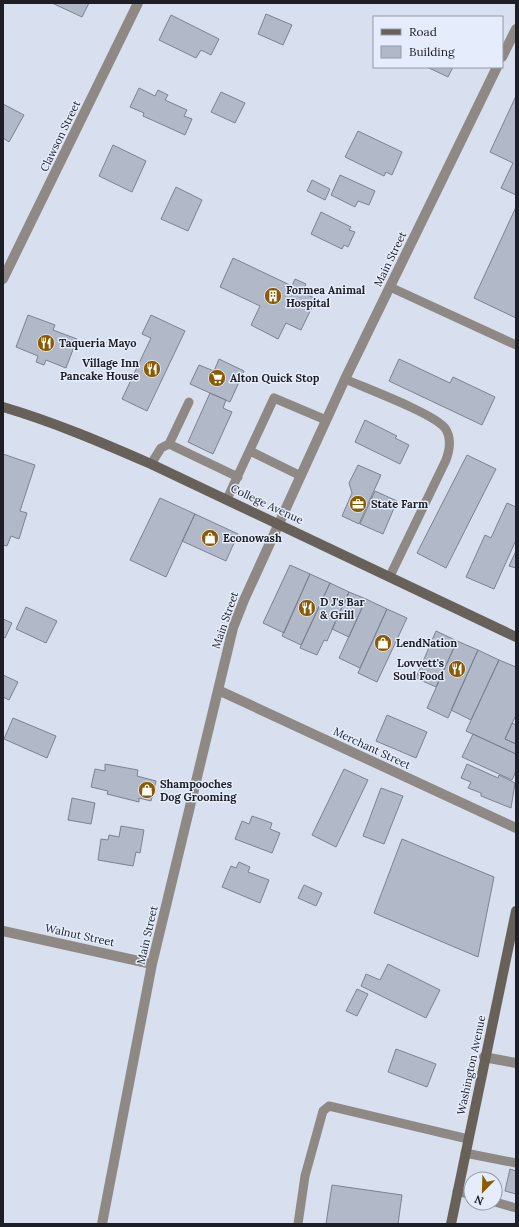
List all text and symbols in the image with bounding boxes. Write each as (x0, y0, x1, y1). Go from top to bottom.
legend (373, 16, 503, 68)
text: Road (409, 24, 437, 39)
text: Building (409, 44, 455, 59)
street label: Clawson Street (37, 98, 84, 174)
street label: Main Street (371, 228, 410, 289)
place label: Formea Animal Hospital (286, 283, 366, 310)
building icon: Formea Animal Hospital (263, 286, 283, 306)
restaurant icon: Taqueria Mayo (36, 333, 56, 353)
place label: Taqueria Mayo (59, 336, 137, 350)
place label: Village Inn Pancake House (60, 356, 139, 383)
restaurant icon: Village Inn Pancake House (142, 359, 162, 379)
supermarket icon: Alton Quick Stop (207, 368, 227, 388)
place label: Alton Quick Stop (230, 371, 320, 385)
street label: College Avenue (229, 481, 305, 527)
office icon: State Farm (348, 494, 368, 514)
place label: State Farm (371, 497, 428, 511)
shop icon: Econowash (200, 528, 220, 548)
place label: Econowash (223, 531, 282, 545)
street label: Main Street (209, 589, 242, 650)
place label: D J's Bar & Grill (320, 595, 365, 622)
restaurant icon: D J's Bar & Grill (297, 598, 317, 618)
shop icon: LendNation (373, 633, 393, 653)
place label: LendNation (396, 636, 457, 650)
place label: Lovvett's Soul Food (393, 656, 444, 683)
restaurant icon: Lovvett's Soul Food (447, 659, 467, 679)
street label: Merchant Street (331, 724, 414, 772)
place label: Shampooches Dog Grooming (160, 777, 237, 804)
shop icon: Shampooches Dog Grooming (137, 780, 157, 800)
street label: Main Street (133, 904, 161, 966)
street label: Walnut Street (44, 921, 117, 949)
street label: Washington Avenue (454, 1014, 488, 1116)
north arrow (463, 1171, 503, 1211)
text: N (472, 1192, 486, 1208)

